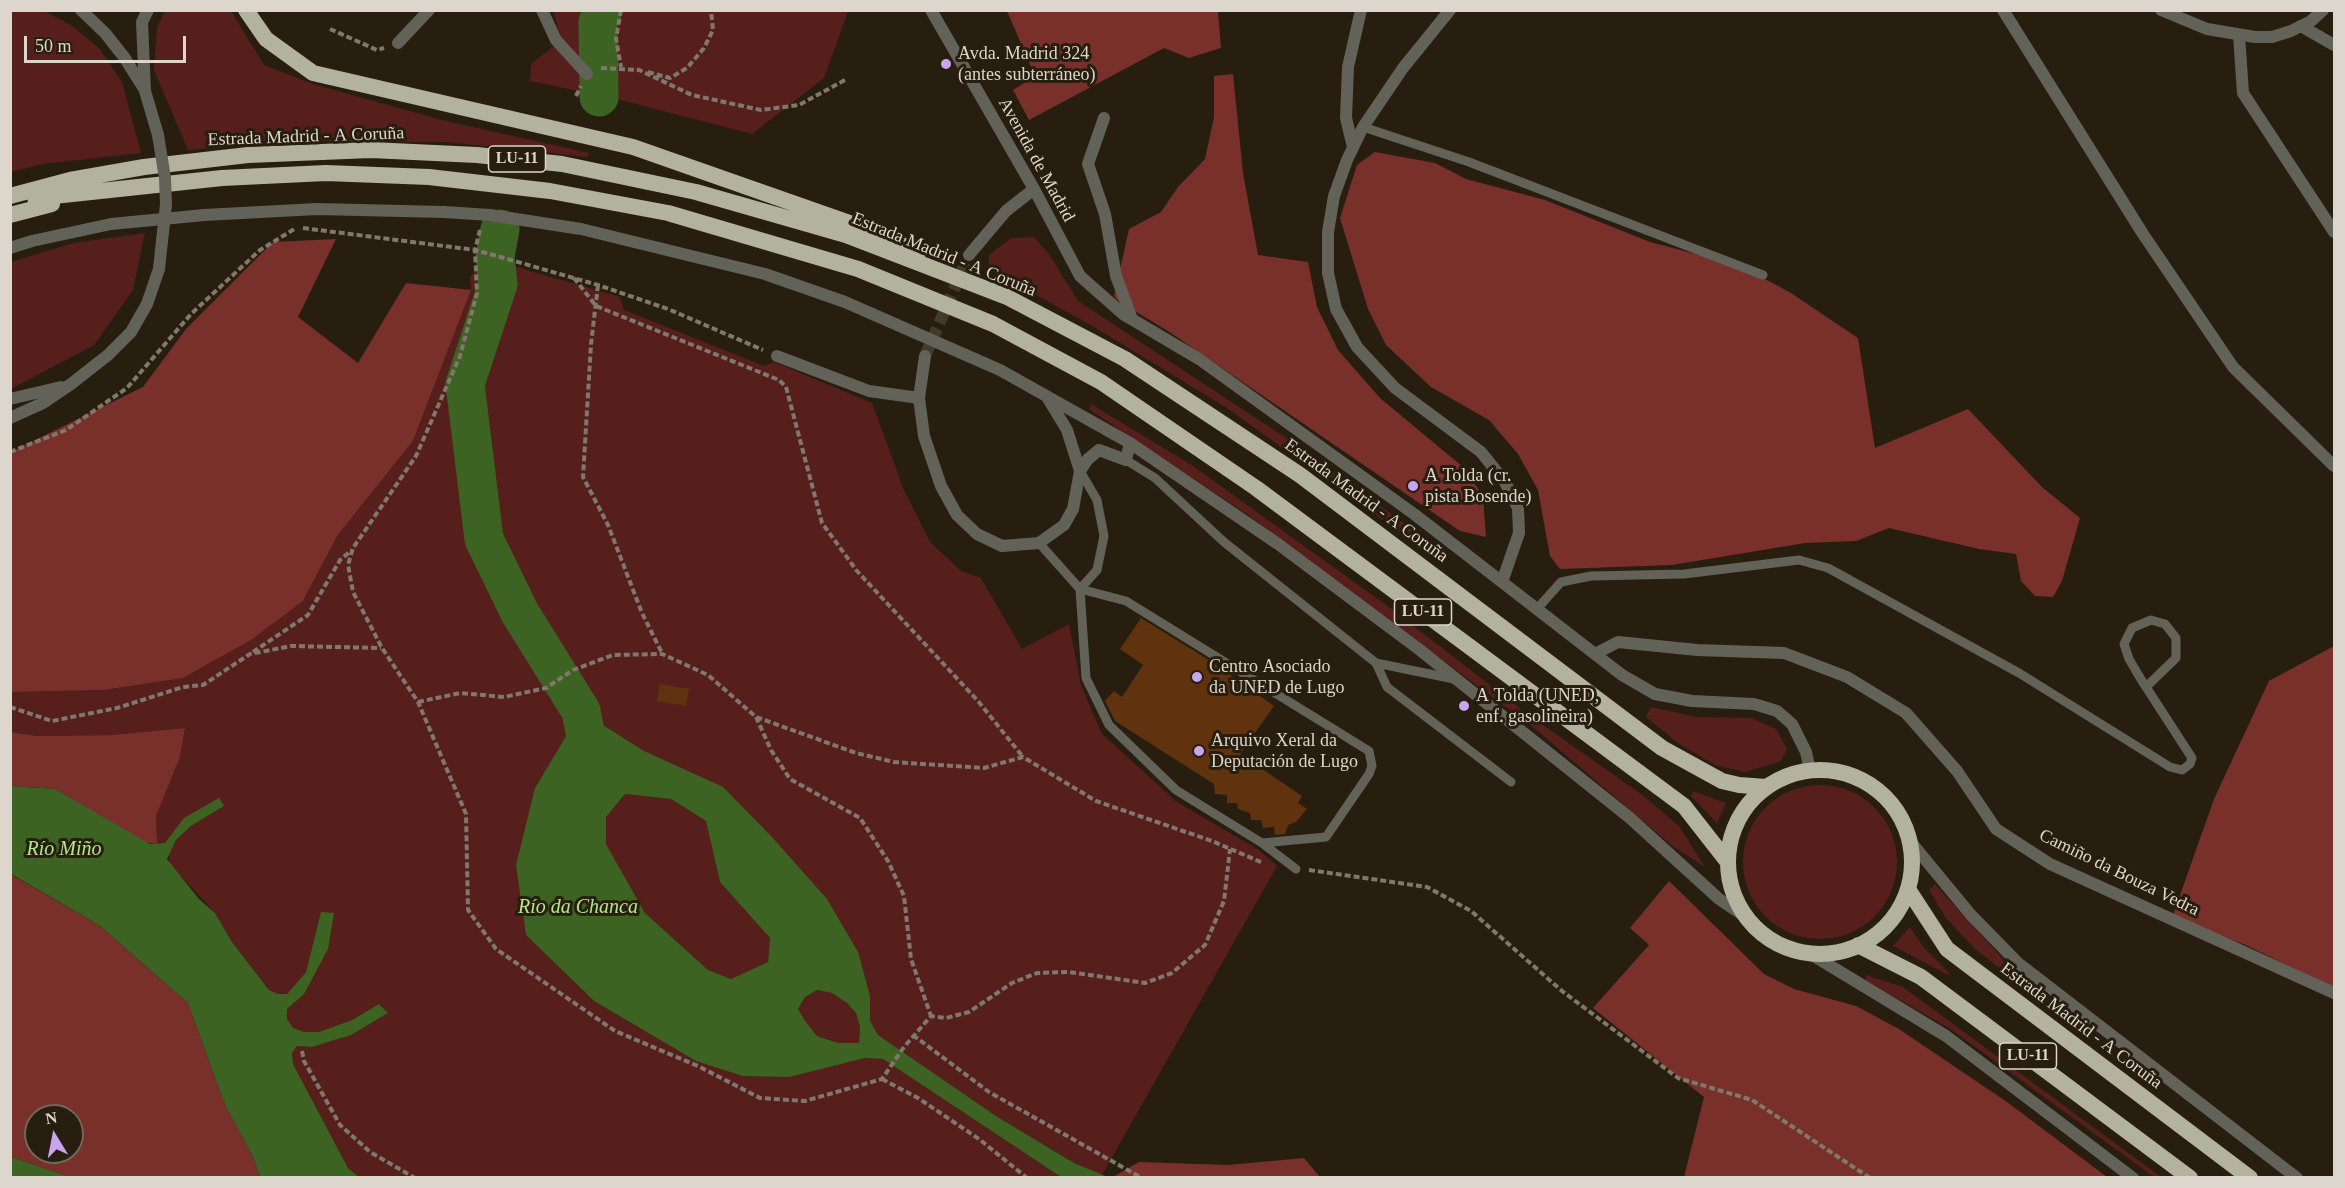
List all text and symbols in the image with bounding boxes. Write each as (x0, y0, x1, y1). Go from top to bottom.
scale bar (27, 24, 189, 62)
text: 50 m (35, 36, 72, 56)
place label: Avda. Madrid 324 (antes subterráneo) (958, 43, 1095, 86)
marker: Avda. Madrid 324 (antes subterráneo) (939, 57, 953, 71)
street label: Avenida de Madrid (993, 94, 1079, 226)
street label: Estrada Madrid - A Coruña (207, 123, 405, 151)
road number: LU-11 (488, 146, 546, 172)
street label: Estrada Madrid - A Coruña (849, 208, 1039, 302)
street label: Estrada Madrid - A Coruña (1280, 434, 1452, 568)
place label: A Tolda (cr. pista Bosende) (1425, 465, 1531, 508)
marker: A Tolda (cr. pista Bosende) (1406, 479, 1420, 493)
road number: LU-11 (1394, 599, 1452, 625)
place label: Centro Asociado da UNED de Lugo (1209, 656, 1344, 698)
marker: Centro Asociado da UNED de Lugo (1190, 670, 1204, 684)
place label: A Tolda (UNED, enf. gasolineira) (1476, 685, 1599, 728)
marker: A Tolda (UNED, enf. gasolineira) (1457, 699, 1471, 713)
place label: Arquivo Xeral da Deputación de Lugo (1211, 730, 1358, 772)
marker: Arquivo Xeral da Deputación de Lugo (1192, 744, 1206, 758)
street label: Camiño da Bouza Vedra (2035, 825, 2203, 921)
water label: Río Miño (27, 838, 101, 862)
water label: Río da Chanca (518, 896, 638, 920)
street label: Estrada Madrid - A Coruña (1996, 958, 2166, 1094)
road number: LU-11 (2000, 1043, 2056, 1069)
north arrow (24, 1104, 84, 1164)
text: N (44, 1108, 58, 1127)

